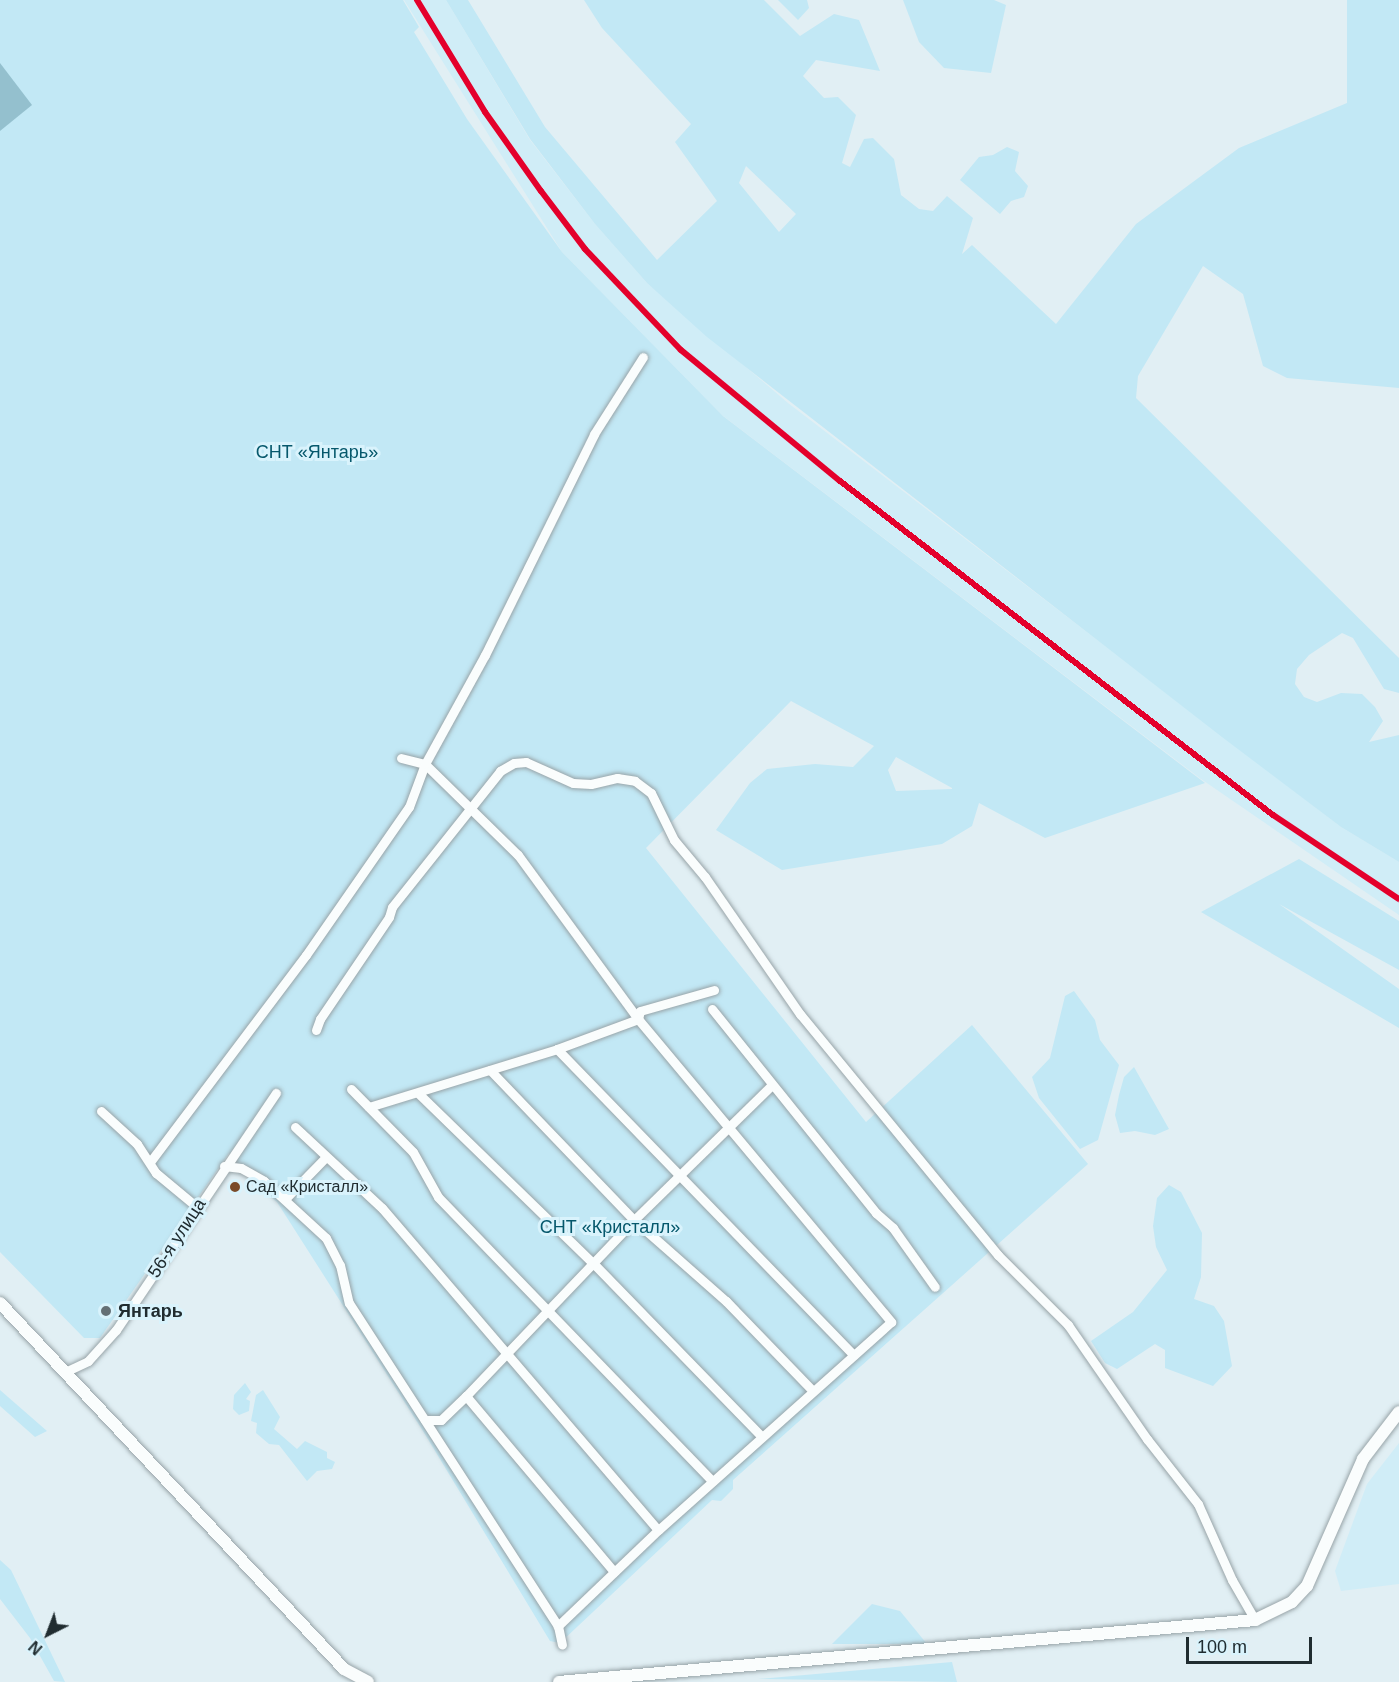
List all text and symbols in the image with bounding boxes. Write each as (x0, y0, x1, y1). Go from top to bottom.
park label: СНТ «Янтарь» (256, 441, 378, 463)
place label: Сад «Кристалл» (246, 1177, 368, 1197)
marker: Сад «Кристалл» (229, 1181, 241, 1193)
street label: 56-я улица (143, 1194, 211, 1282)
park label: СНТ «Кристалл» (540, 1216, 680, 1238)
place label: Янтарь (118, 1300, 183, 1322)
marker: Янтарь (99, 1304, 113, 1318)
north arrow (18, 1604, 78, 1664)
scale bar (1189, 1625, 1315, 1663)
text: 100 m (1197, 1637, 1247, 1657)
text: N (26, 1638, 46, 1658)

